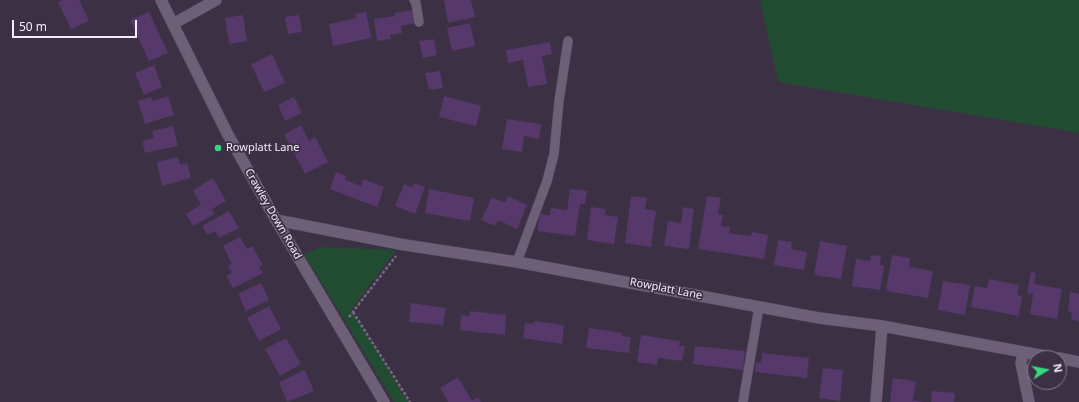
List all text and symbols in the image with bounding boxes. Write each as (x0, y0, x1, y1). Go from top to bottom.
scale bar (14, 12, 139, 38)
text: 50 m (19, 18, 47, 35)
place label: Rowplatt Lane (226, 141, 299, 155)
marker: Rowplatt Lane (213, 143, 223, 153)
street label: Crawley Down Road (242, 166, 304, 262)
street label: Rowplatt Lane (629, 276, 703, 302)
north arrow (1027, 350, 1067, 390)
text: N (1050, 362, 1066, 374)

